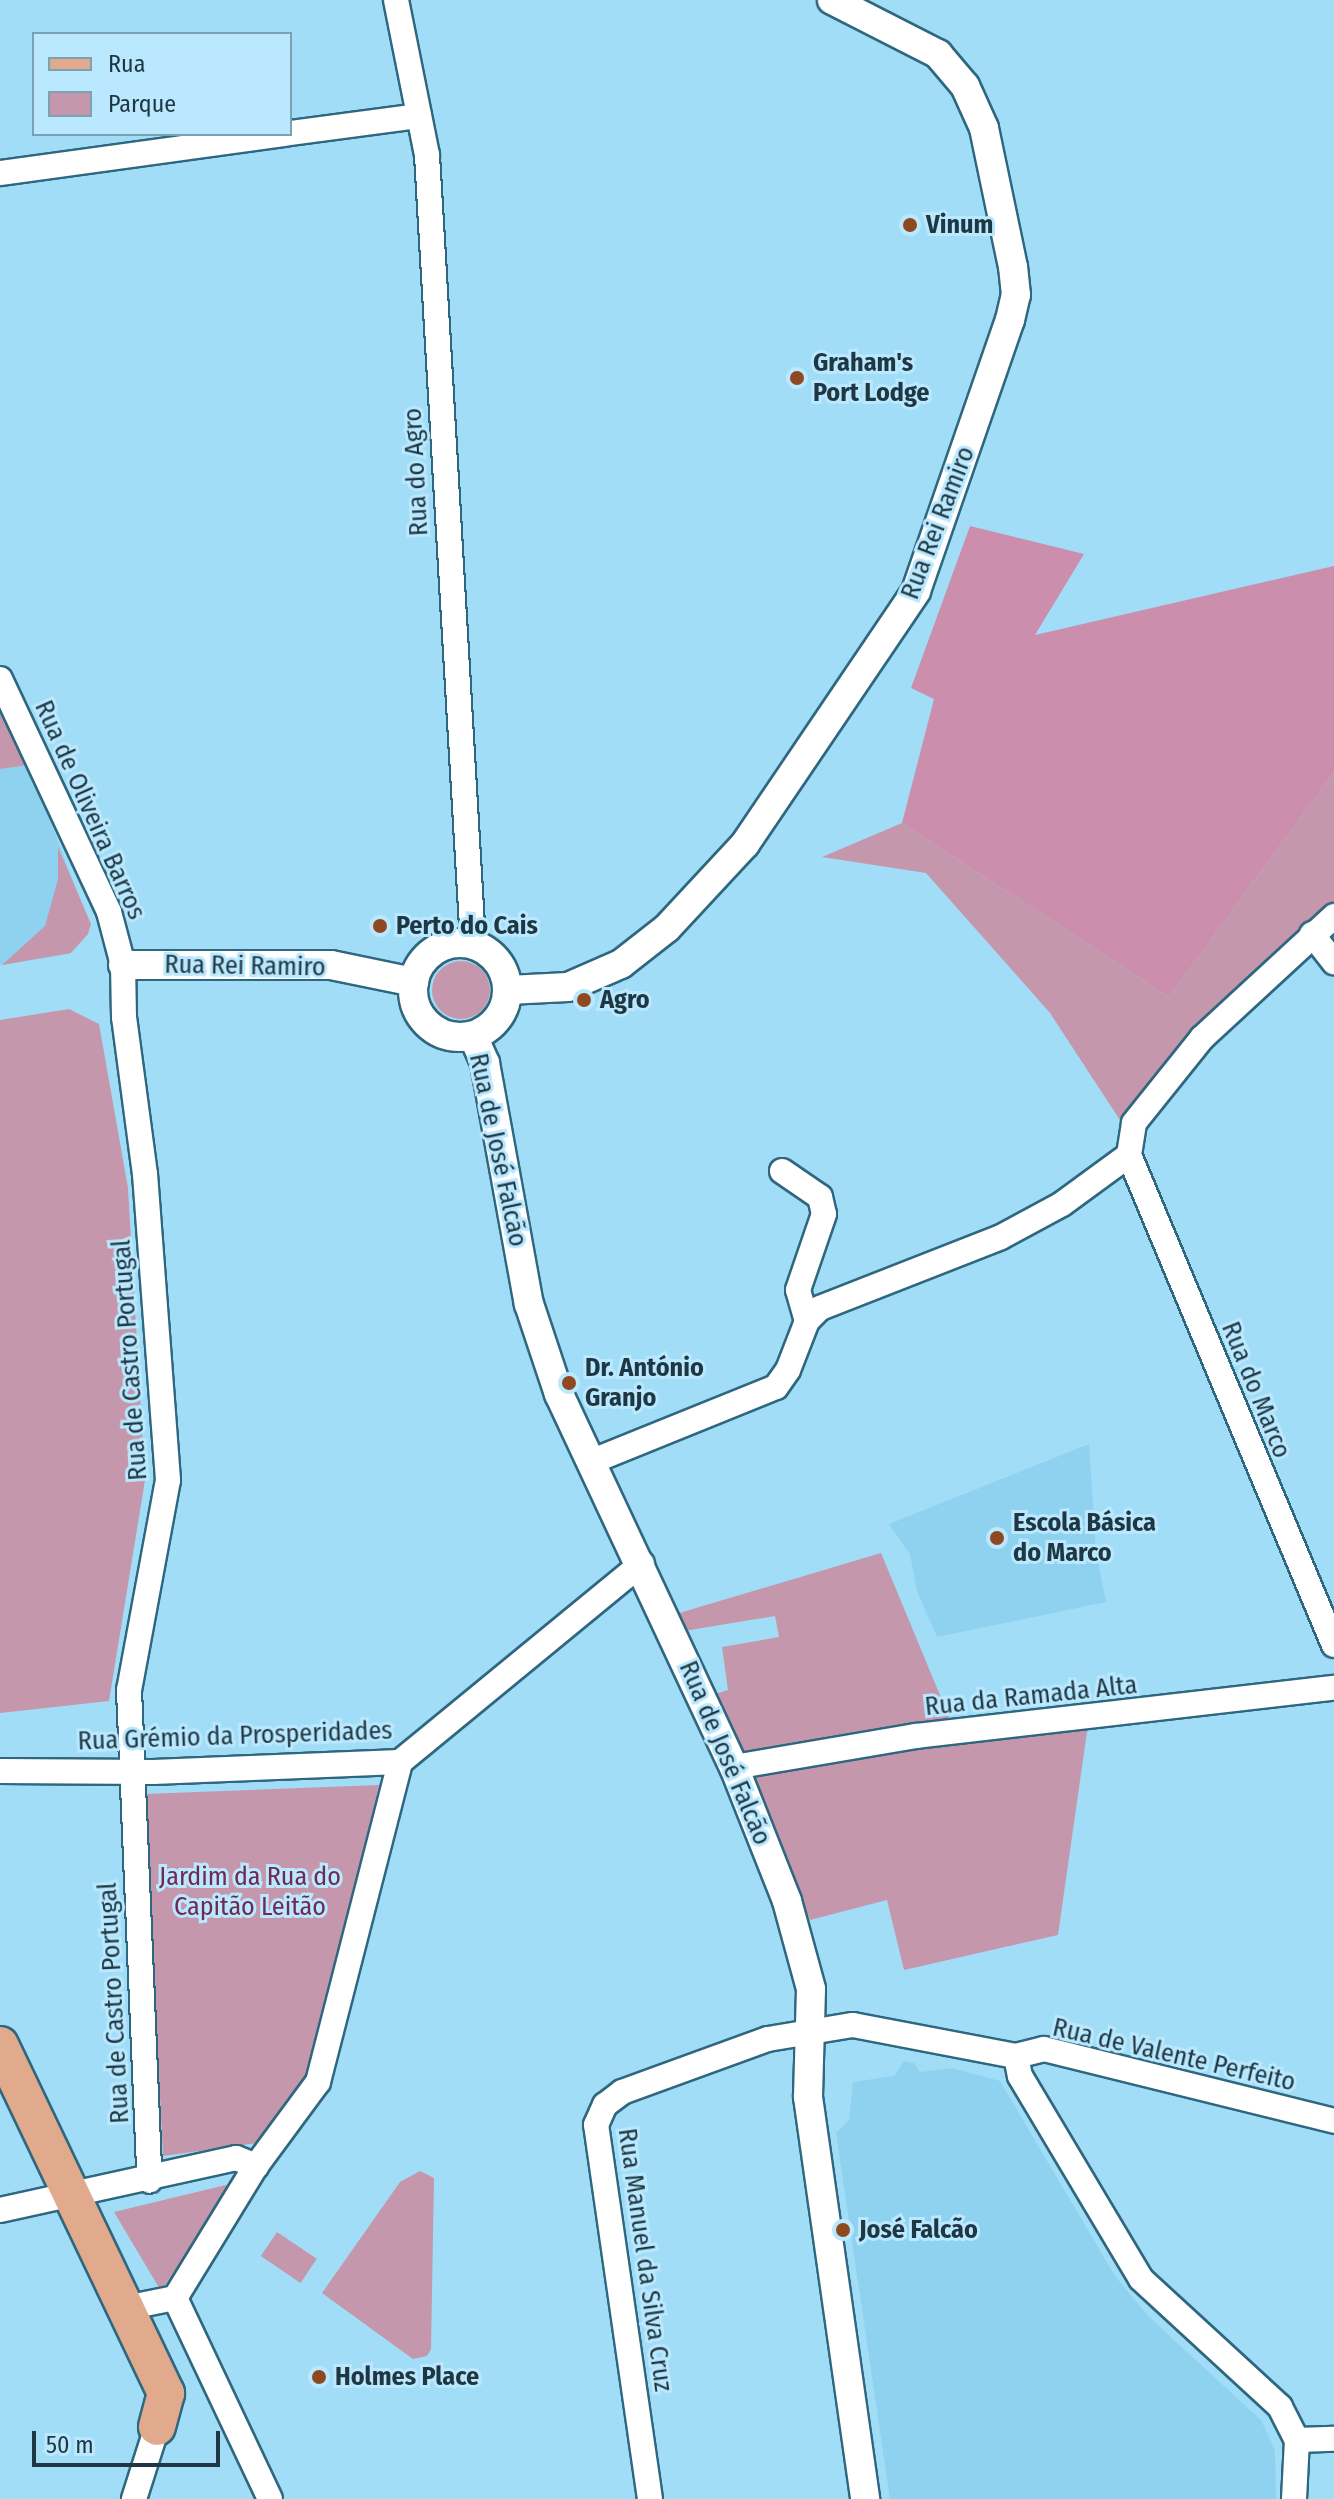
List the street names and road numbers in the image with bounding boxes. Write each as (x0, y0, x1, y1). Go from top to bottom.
street label: Rua do Agro (397, 407, 435, 537)
street label: Rua Rei Ramiro (895, 442, 981, 604)
street label: Rua de Oliveira Barros (28, 696, 152, 924)
street label: Rua Rei Ramiro (164, 949, 326, 983)
street label: Rua de José Falcão (462, 1051, 534, 1249)
street label: Rua de Castro Portugal (106, 1238, 154, 1482)
street label: Rua do Marco (1215, 1317, 1297, 1463)
street label: Rua de José Falcão (672, 1656, 778, 1850)
street label: Rua da Ramada Alta (923, 1669, 1139, 1723)
street label: Rua Grémio da Prosperidades (77, 1715, 393, 1757)
street label: Rua de Castro Portugal (92, 1882, 136, 2124)
street label: Rua de Valente Perfeito (1050, 2012, 1298, 2098)
street label: Rua Manuel da Silva Cruz (611, 2126, 679, 2394)

